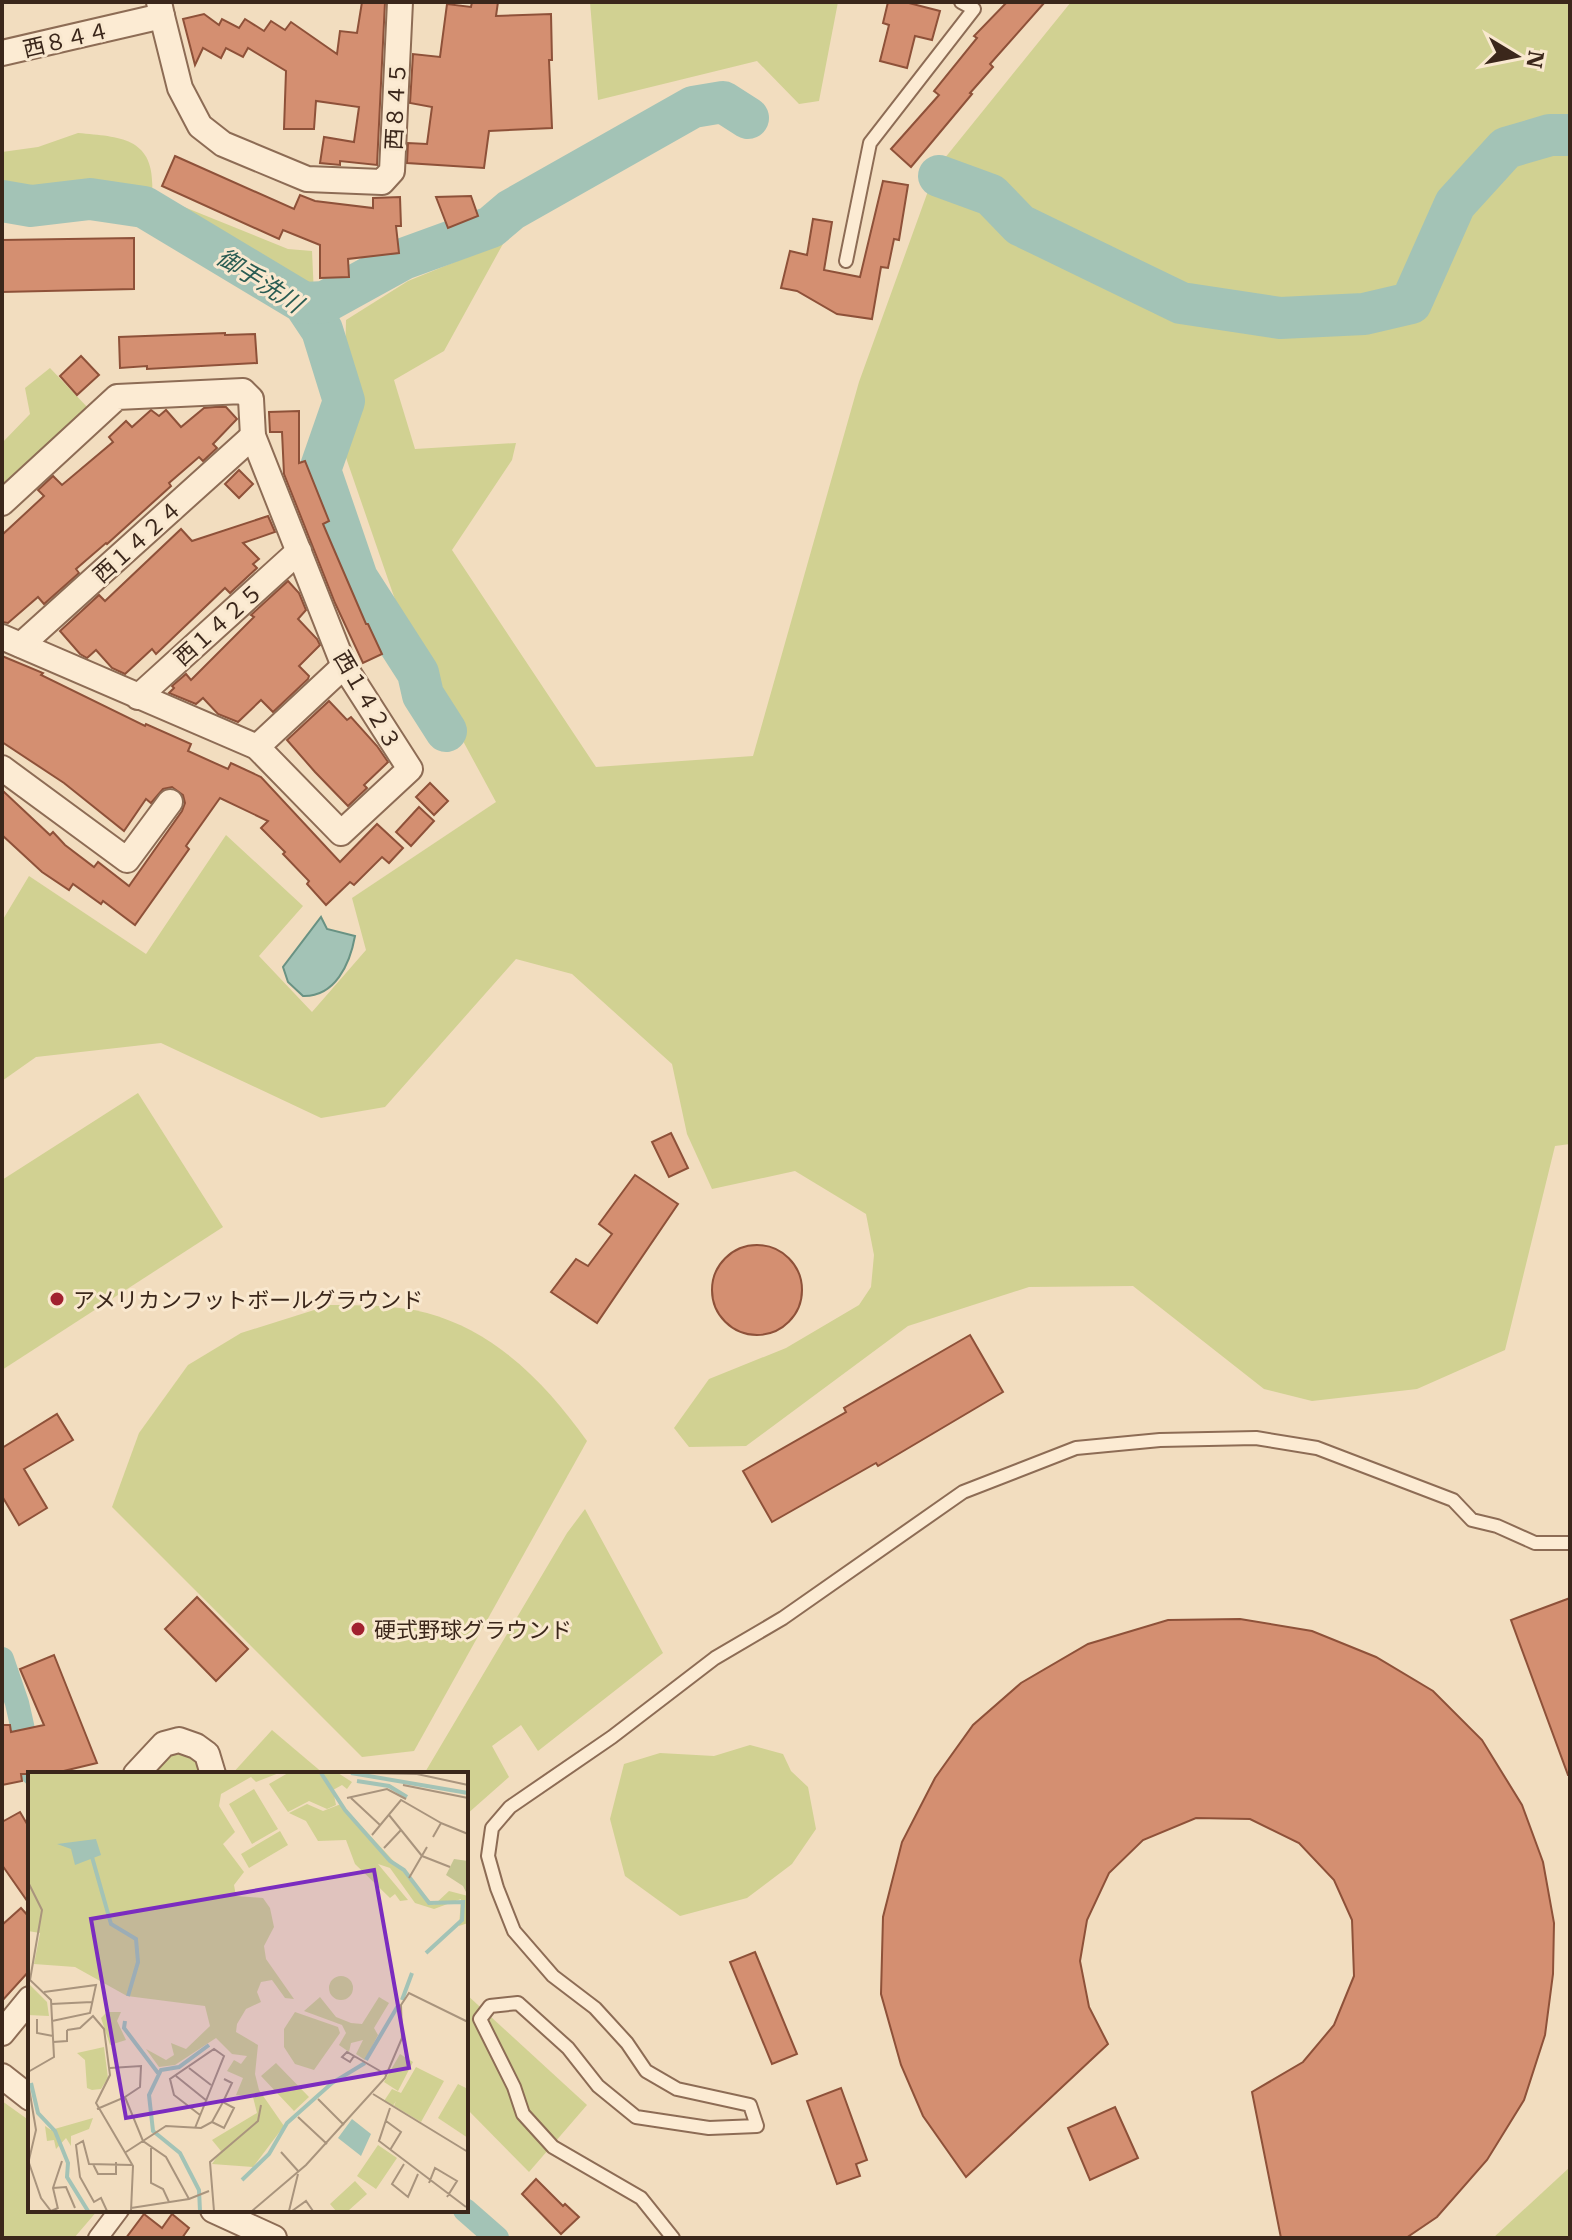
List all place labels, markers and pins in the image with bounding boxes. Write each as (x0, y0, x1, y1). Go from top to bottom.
place label: アメリカンフットボールグラウンド (73, 1285, 423, 1314)
marker: アメリカンフットボールグラウンド (48, 1290, 66, 1308)
place label: 硬式野球グラウンド (374, 1615, 572, 1644)
marker: 硬式野球グラウンド (349, 1620, 367, 1638)

